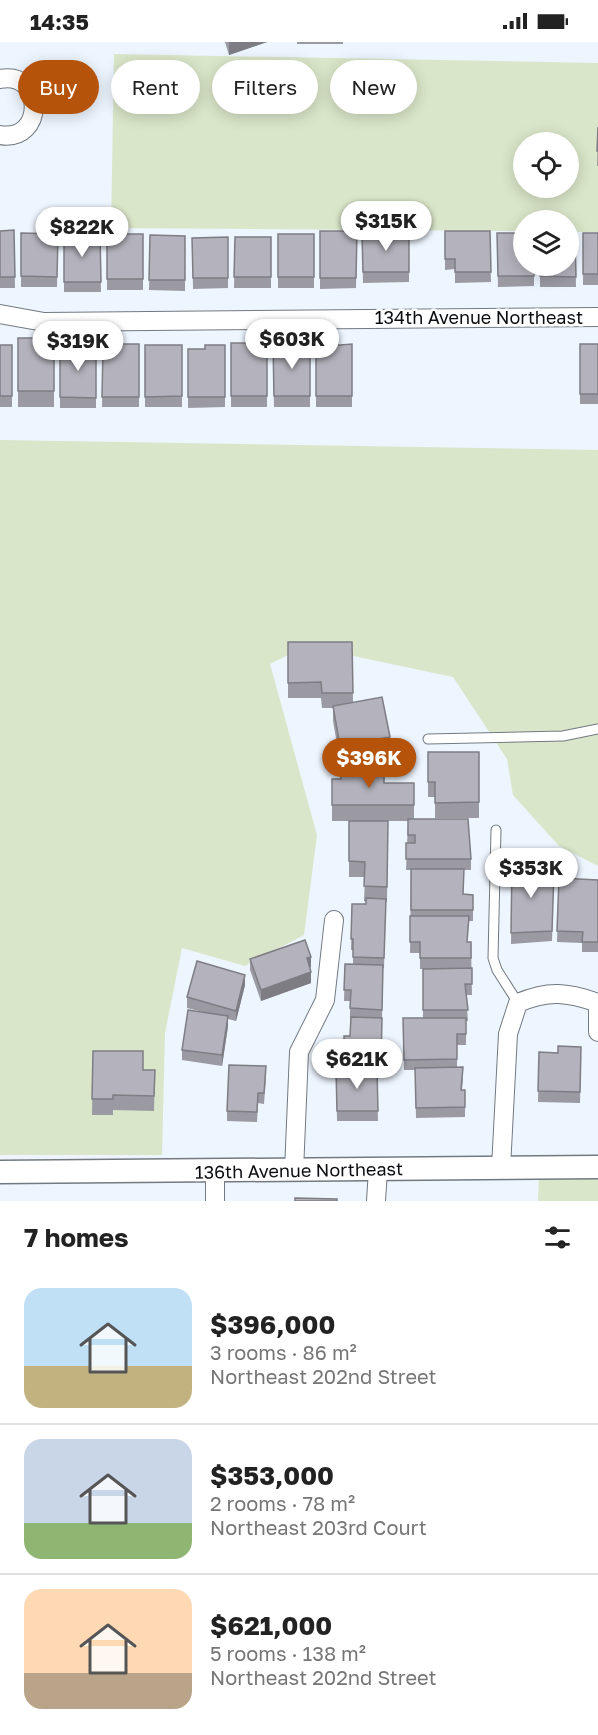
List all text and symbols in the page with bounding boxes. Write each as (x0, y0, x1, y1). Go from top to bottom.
text: 14:35 (30, 8, 89, 35)
chip: Buy (18, 60, 99, 114)
chip: Rent (111, 60, 200, 114)
chip: Filters (212, 60, 318, 114)
chip: New (330, 60, 417, 114)
map controls (513, 132, 579, 276)
button: locate (513, 132, 579, 198)
pin: $315K (344, 201, 428, 252)
pin: $822K (40, 207, 124, 258)
text: $315K (355, 208, 417, 232)
button: layers (513, 210, 579, 276)
text: $822K (49, 214, 115, 238)
street label: 134th Avenue Northeast (375, 306, 583, 328)
pin: $603K (250, 319, 334, 370)
pin: $319K (36, 321, 120, 372)
text: $603K (259, 326, 325, 350)
text: $319K (46, 328, 110, 352)
pin: $396K (327, 738, 411, 789)
text: $396K (336, 745, 402, 769)
pin: $353K (489, 848, 573, 899)
text: $353K (499, 855, 563, 879)
pin: $621K (315, 1039, 399, 1090)
text: $621K (325, 1046, 389, 1070)
street label: 136th Avenue Northeast (195, 1157, 403, 1183)
icon: filters (541, 1221, 574, 1254)
text: 7 homes (24, 1222, 129, 1253)
text: $396,000 (210, 1309, 335, 1340)
icon: home (72, 1312, 144, 1384)
text: 3 rooms · 86 m² (210, 1340, 357, 1364)
text: Northeast 202nd Street (210, 1364, 437, 1388)
text: $353,000 (210, 1460, 334, 1491)
icon: home (72, 1463, 144, 1535)
text: 2 rooms · 78 m² (210, 1491, 355, 1515)
text: Northeast 203rd Court (210, 1515, 427, 1539)
text: $621,000 (210, 1610, 332, 1641)
icon: home (72, 1613, 144, 1685)
text: 5 rooms · 138 m² (210, 1641, 366, 1665)
text: Northeast 202nd Street (210, 1665, 437, 1689)

